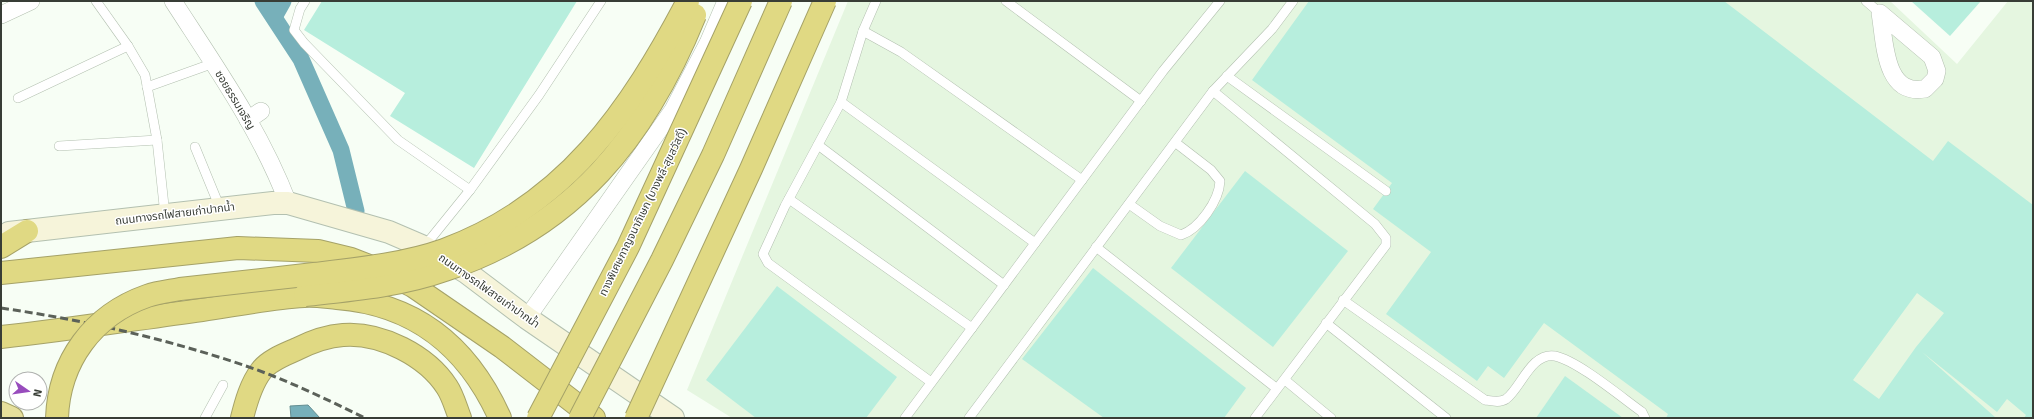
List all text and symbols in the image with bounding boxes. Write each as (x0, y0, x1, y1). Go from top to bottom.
street label: ซอยธรรมเจริญ (212, 68, 258, 132)
street label: ทางพิเศษกาญจนาภิเษก (บางพลี-สุขสวัสดิ์) (596, 126, 689, 298)
street label: ถนนทางรถไฟสายเก่าปากน้ำ (114, 198, 236, 228)
street label: ถนนทางรถไฟสายเก่าปากน้ำ (436, 250, 543, 331)
north arrow (8, 371, 48, 411)
text: N (30, 388, 44, 398)

